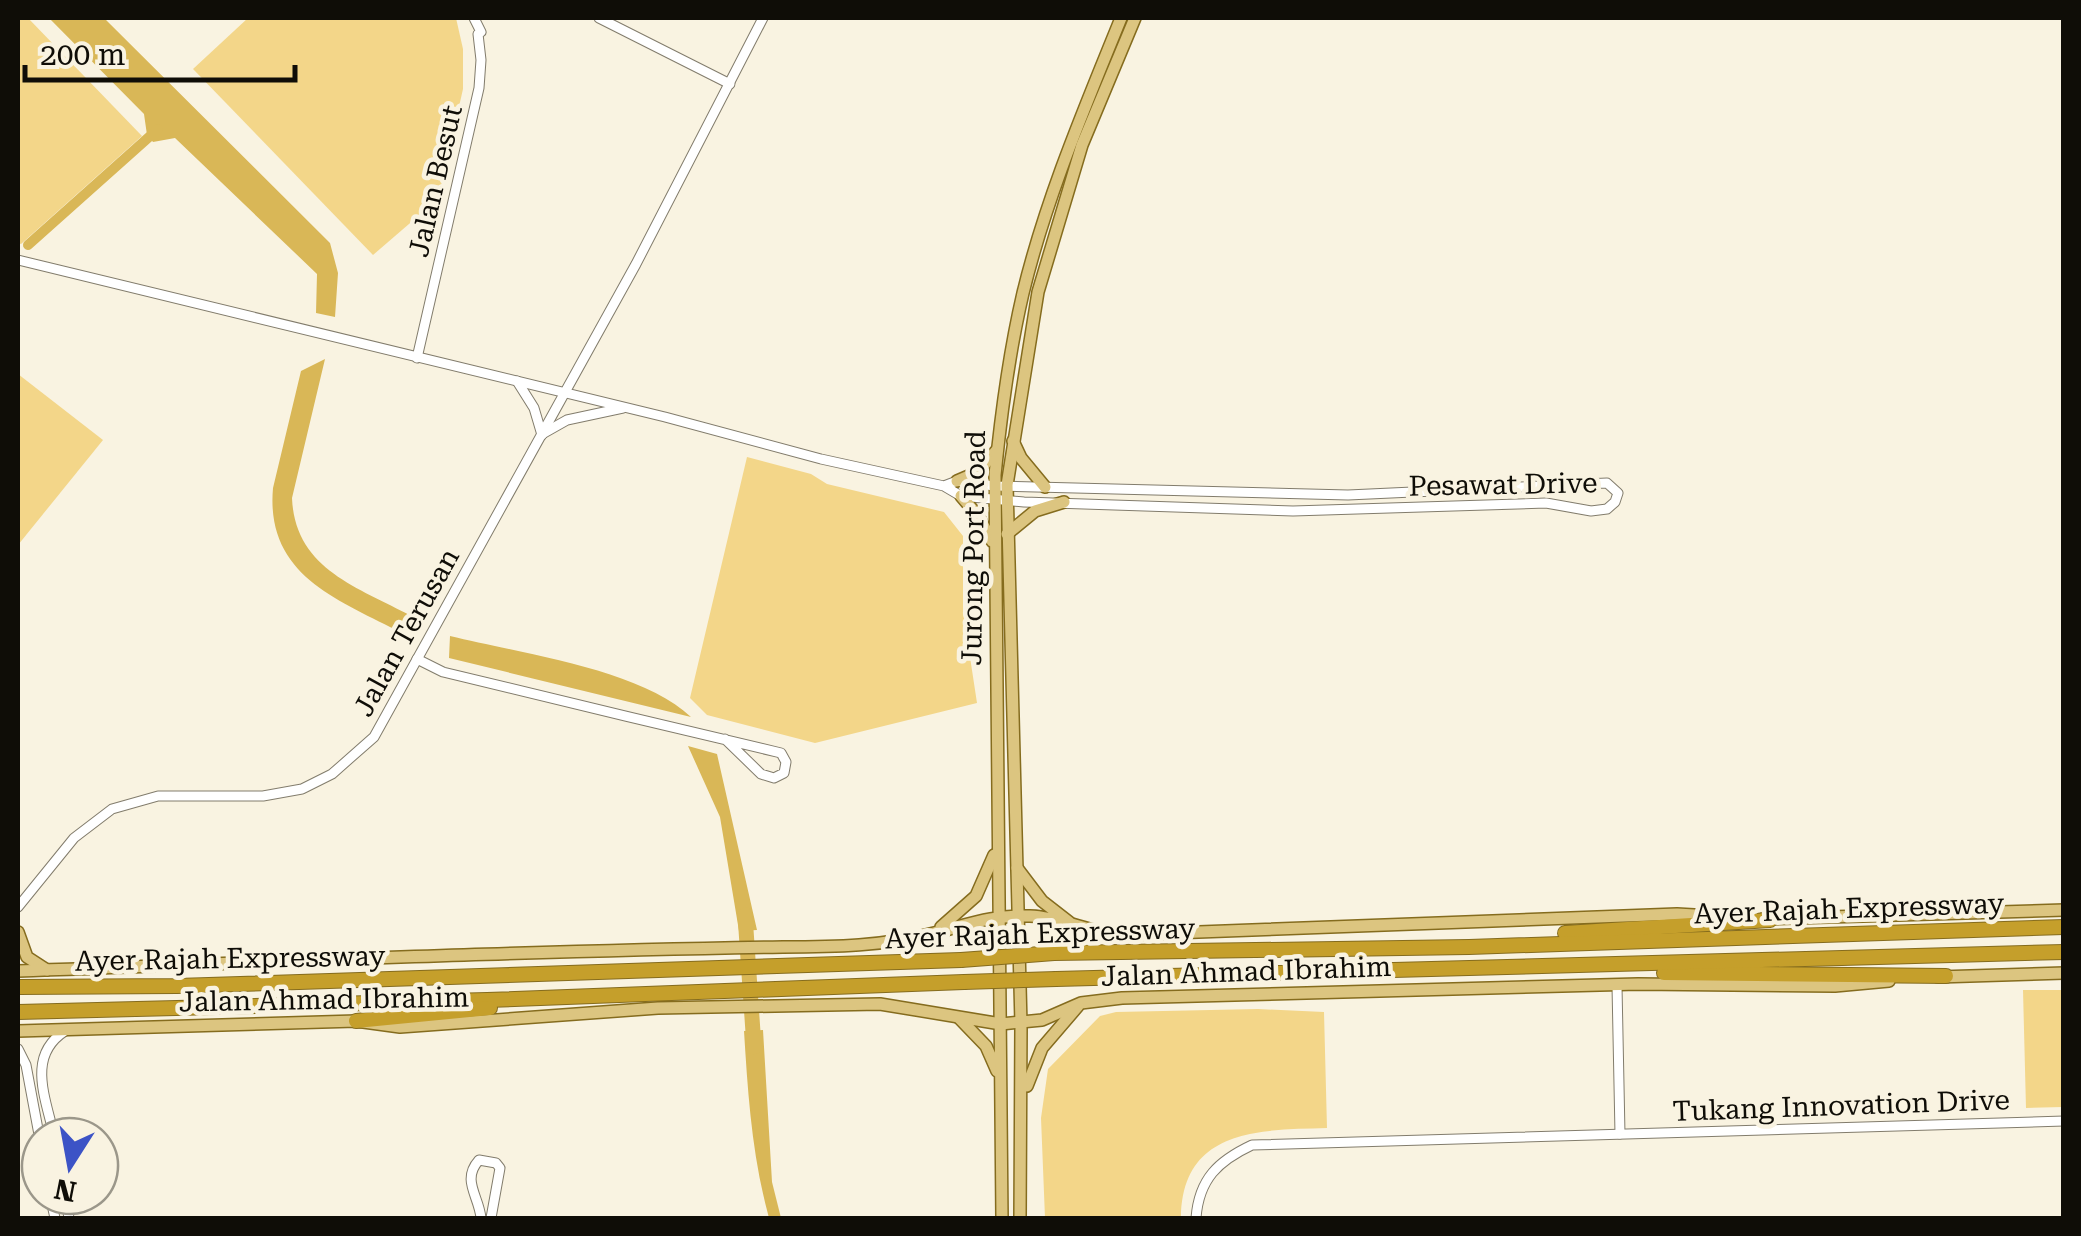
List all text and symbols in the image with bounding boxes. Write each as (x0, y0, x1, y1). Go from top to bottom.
scale bar (25, 20, 295, 82)
text: 200 m (40, 37, 125, 72)
street label: Jalan Besut (402, 102, 469, 260)
street label: Jurong Port Road (955, 430, 992, 666)
street label: Pesawat Drive (1408, 466, 1598, 503)
street label: Jalan Terusan (347, 542, 466, 722)
street label: Ayer Rajah Expressway (1693, 887, 2005, 930)
street label: Ayer Rajah Expressway (884, 912, 1196, 955)
street label: Ayer Rajah Expressway (74, 939, 386, 978)
street label: Jalan Ahmad Ibrahim (1100, 950, 1392, 993)
street label: Jalan Ahmad Ibrahim (179, 980, 469, 1019)
street label: Tukang Innovation Drive (1672, 1083, 2010, 1128)
north arrow (20, 1116, 120, 1216)
text: N (52, 1172, 79, 1208)

